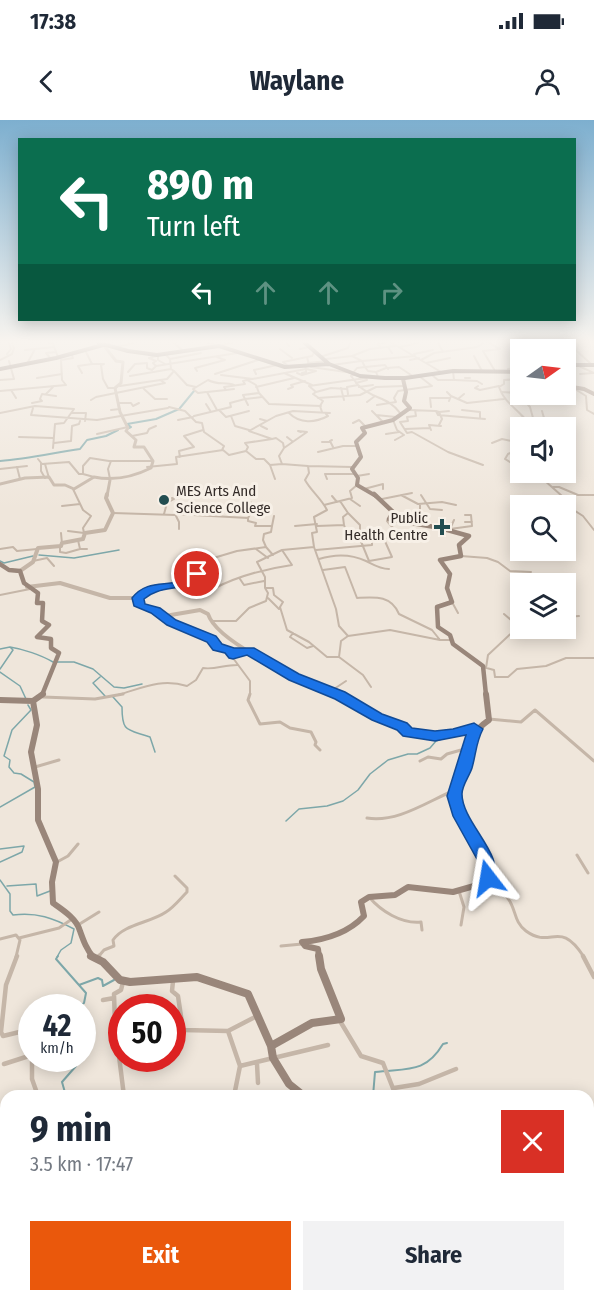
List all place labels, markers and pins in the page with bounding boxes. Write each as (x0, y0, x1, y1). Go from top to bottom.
place label: MES Arts And Science College (176, 482, 271, 517)
marker: MES Arts And Science College (157, 493, 171, 507)
place label: Public Health Centre (344, 509, 429, 544)
marker: Public Health Centre (433, 518, 451, 536)
pin (171, 548, 222, 599)

